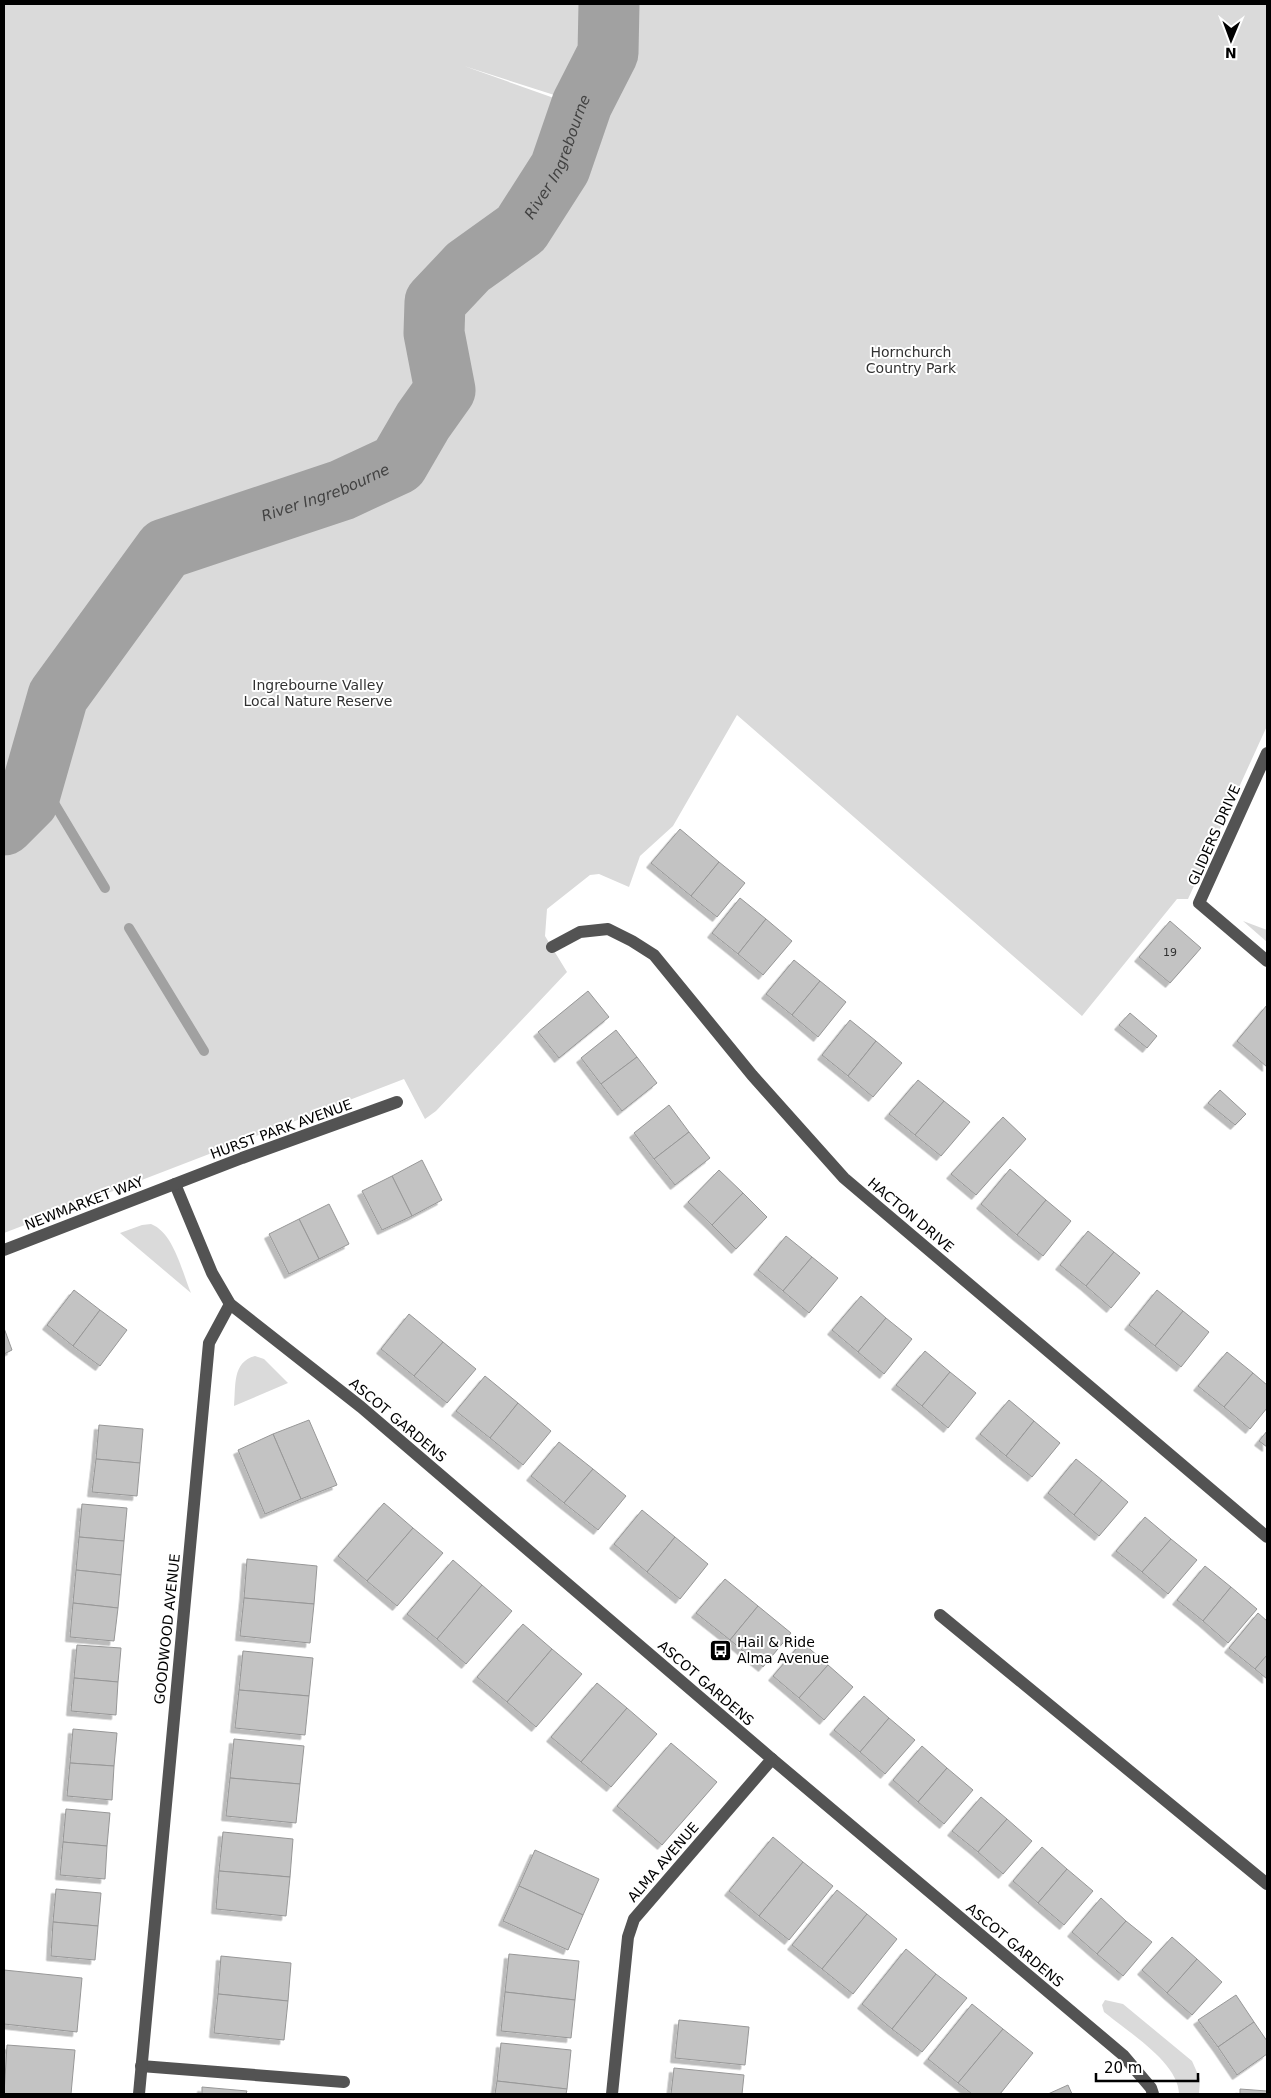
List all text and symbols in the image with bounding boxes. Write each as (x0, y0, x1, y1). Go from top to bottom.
north arrow (1206, 15, 1256, 65)
text: N (1225, 45, 1237, 61)
water label: River Ingrebourne (521, 92, 594, 222)
park label: Hornchurch Country Park (866, 344, 957, 376)
water label: River Ingrebourne (259, 460, 392, 525)
park label: Ingrebourne Valley Local Nature Reserve (244, 677, 392, 709)
street label: GLIDERS DRIVE (1185, 782, 1243, 888)
house number: 19 (1163, 946, 1177, 959)
street label: HURST PARK AVENUE (208, 1096, 354, 1162)
street label: NEWMARKET WAY (22, 1173, 146, 1233)
street label: HACTON DRIVE (865, 1174, 957, 1256)
street label: ASCOT GARDENS (346, 1375, 450, 1465)
street label: GOODWOOD AVENUE (151, 1553, 183, 1705)
place label: Hail & Ride Alma Avenue (737, 1634, 829, 1666)
street label: ASCOT GARDENS (655, 1637, 757, 1729)
bus stop icon: Hail & Ride Alma Avenue (709, 1638, 733, 1662)
street label: ALMA AVENUE (624, 1819, 702, 1905)
street label: ASCOT GARDENS (963, 1900, 1067, 1990)
scale bar (1096, 2050, 1198, 2082)
text: 20 m (1104, 2059, 1142, 2077)

